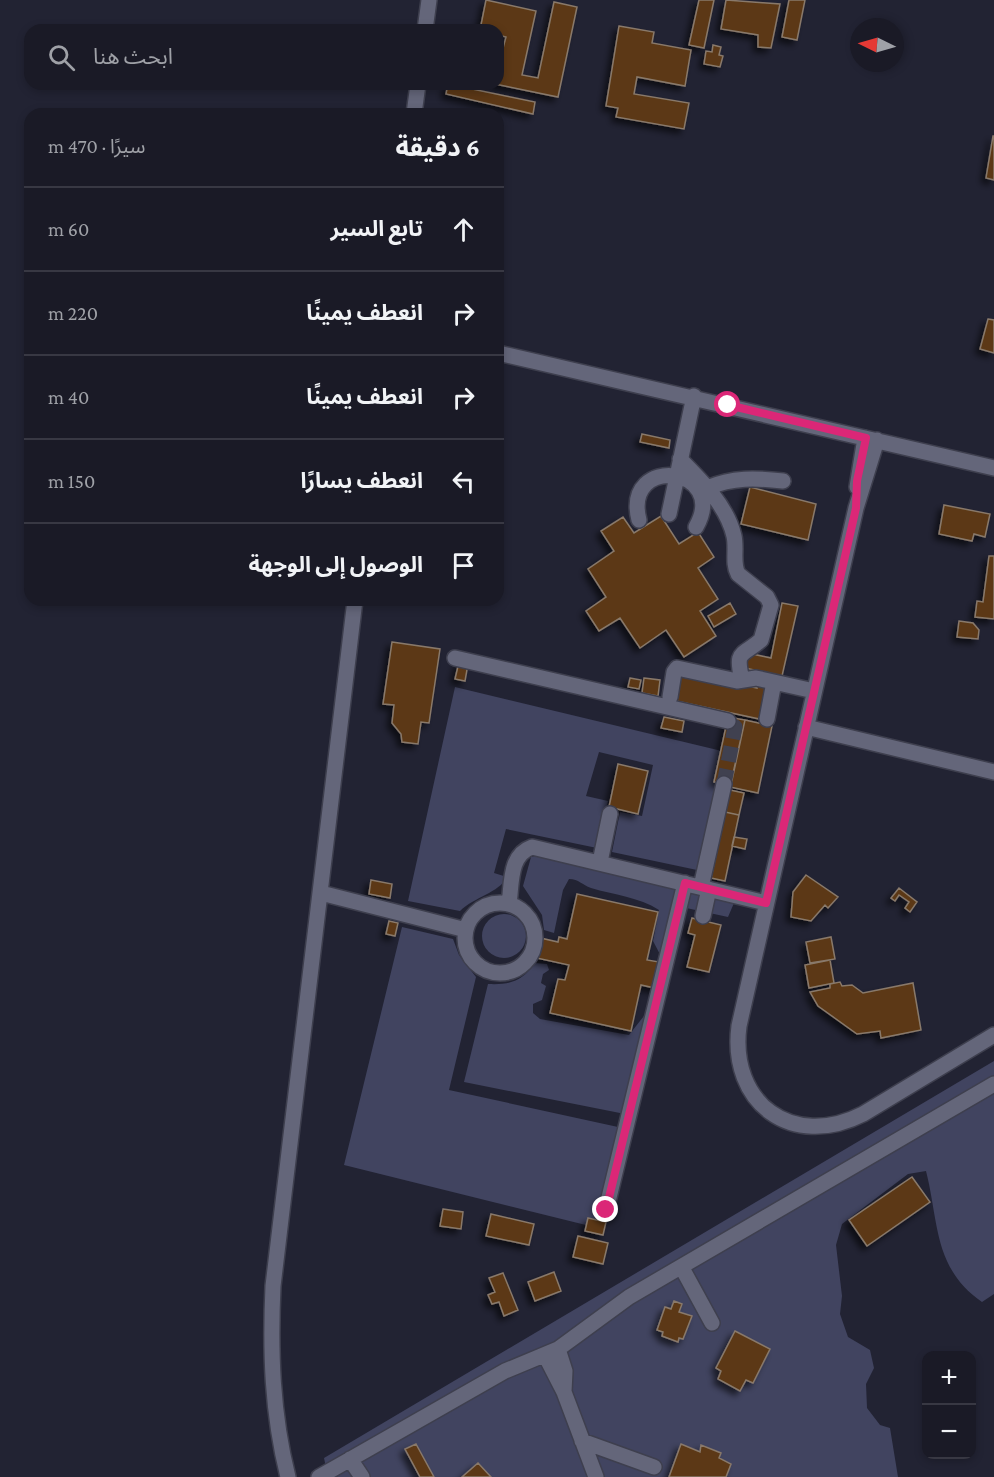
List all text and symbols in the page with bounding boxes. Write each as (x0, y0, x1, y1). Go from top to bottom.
north arrow (850, 18, 904, 72)
search box (24, 24, 504, 90)
icon: search (45, 41, 78, 74)
text: ابحث هنا (93, 44, 173, 69)
text: 6 دقيقة (395, 133, 480, 162)
text: سيرًا · 470 m (48, 135, 145, 157)
icon: ahead (447, 213, 480, 246)
text: تابع السير (331, 216, 423, 241)
text: 60 m (48, 218, 89, 240)
icon: right (447, 297, 480, 330)
text: انعطف يمينًا (306, 300, 423, 325)
text: 220 m (48, 302, 98, 324)
icon: right (447, 381, 480, 414)
text: انعطف يمينًا (306, 384, 423, 409)
text: 40 m (48, 386, 89, 408)
route start (714, 391, 740, 417)
icon: left (447, 465, 480, 498)
text: انعطف يسارًا (301, 468, 423, 493)
text: 150 m (48, 470, 95, 492)
icon: arrive (447, 549, 480, 582)
text: الوصول إلى الوجهة (248, 552, 423, 577)
route end (592, 1196, 618, 1222)
map controls (922, 1351, 976, 1459)
button: + (922, 1351, 976, 1405)
button: − (922, 1405, 976, 1459)

